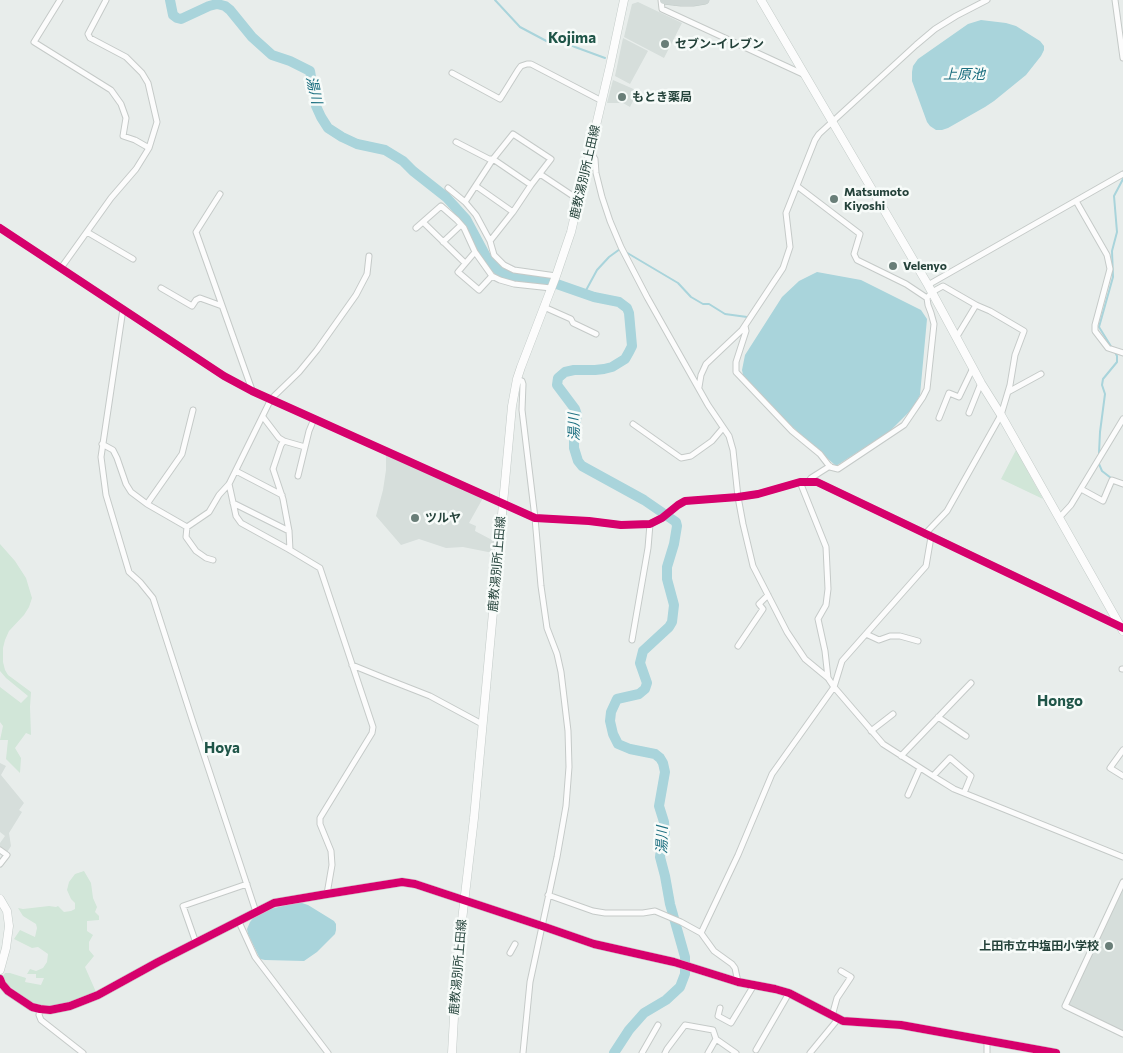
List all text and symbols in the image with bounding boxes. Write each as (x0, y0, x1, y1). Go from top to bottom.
district label: Kojima (548, 29, 596, 47)
place label: セブン-イレブン (675, 37, 764, 51)
marker: セブン-イレブン (659, 38, 671, 50)
water label: 上原池 (943, 66, 985, 82)
water label: 湯川 (303, 74, 325, 106)
place label: もとき薬局 (632, 90, 692, 104)
marker: もとき薬局 (616, 91, 628, 103)
street label: 鹿教湯別所上田線 (567, 124, 603, 220)
place label: Matsumoto Kiyoshi (844, 185, 909, 213)
marker: Matsumoto Kiyoshi (828, 193, 840, 205)
place label: Velenyo (903, 259, 947, 273)
marker: Velenyo (887, 260, 899, 272)
water label: 湯川 (565, 413, 583, 441)
place label: ツルヤ (425, 511, 461, 525)
marker: ツルヤ (409, 512, 421, 524)
street label: 鹿教湯別所上田線 (486, 516, 508, 612)
district label: Hongo (1037, 692, 1083, 710)
district label: Hoya (204, 739, 240, 757)
water label: 湯川 (653, 826, 671, 854)
street label: 鹿教湯別所上田線 (447, 919, 469, 1015)
place label: 上田市立中塩田小学校 (979, 939, 1099, 953)
marker: 上田市立中塩田小学校 (1103, 940, 1115, 952)

